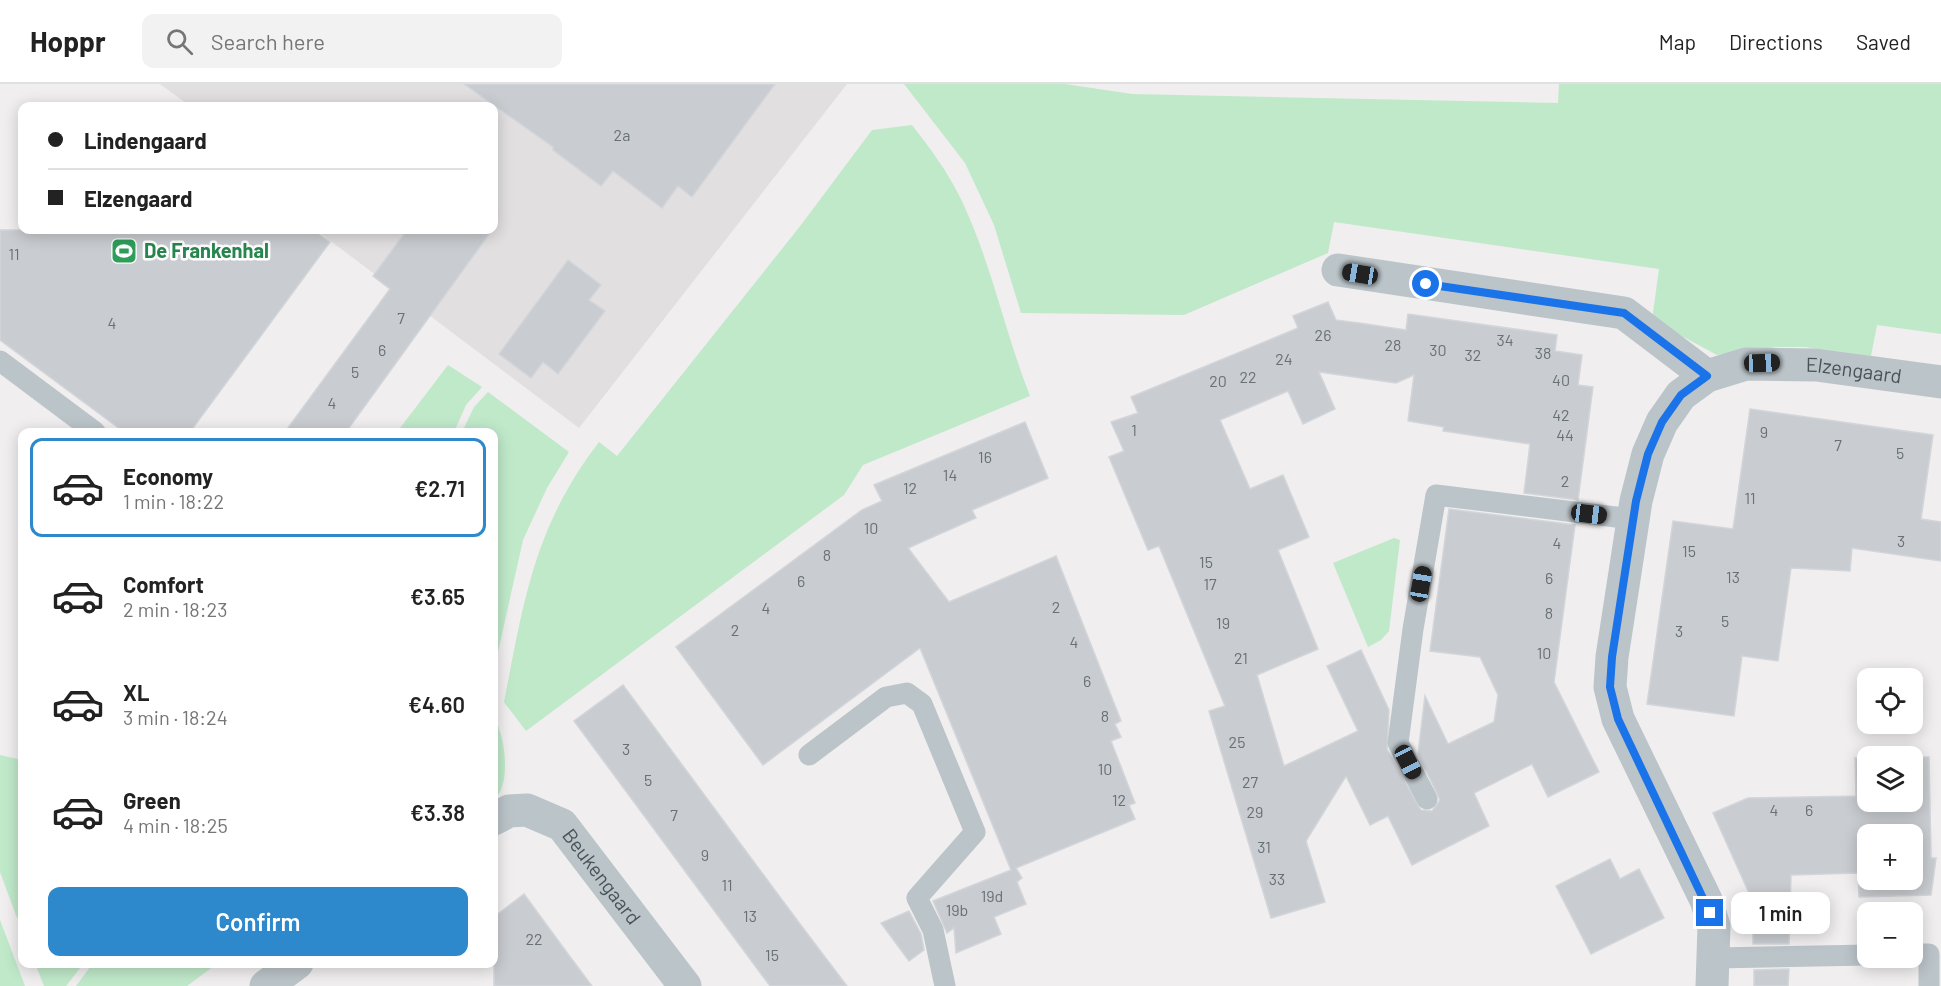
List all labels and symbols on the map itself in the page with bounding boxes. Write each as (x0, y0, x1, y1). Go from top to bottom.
house number: 2a (614, 125, 630, 144)
sports icon: De Frankenhal (109, 236, 139, 266)
place label: De Frankenhal (144, 238, 269, 262)
house number: 11 (8, 244, 20, 263)
car (1341, 262, 1379, 286)
route start (1412, 270, 1439, 297)
house number: 7 (397, 308, 405, 327)
house number: 4 (108, 313, 116, 332)
house number: 26 (1315, 325, 1331, 344)
house number: 34 (1496, 330, 1514, 349)
house number: 28 (1385, 335, 1401, 354)
house number: 6 (378, 340, 386, 359)
house number: 30 (1429, 340, 1447, 359)
house number: 38 (1535, 343, 1551, 362)
house number: 32 (1465, 345, 1481, 364)
house number: 24 (1275, 349, 1293, 368)
street label: Elzengaard (1806, 352, 1903, 388)
car (1744, 353, 1780, 373)
house number: 5 (351, 362, 359, 381)
house number: 22 (1239, 367, 1257, 386)
house number: 40 (1552, 370, 1570, 389)
house number: 20 (1209, 371, 1227, 390)
house number: 4 (328, 393, 336, 412)
house number: 42 (1552, 405, 1570, 424)
house number: 1 (1131, 420, 1137, 439)
house number: 9 (1760, 422, 1768, 441)
house number: 44 (1556, 425, 1574, 444)
house number: 7 (1834, 435, 1842, 454)
house number: 5 (1896, 443, 1904, 462)
house number: 16 (978, 447, 992, 466)
house number: 14 (943, 465, 957, 484)
house number: 2 (1561, 471, 1569, 490)
house number: 12 (903, 478, 917, 497)
house number: 11 (1744, 488, 1756, 507)
car (1570, 503, 1608, 525)
house number: 10 (864, 518, 878, 537)
house number: 3 (1897, 531, 1905, 550)
house number: 4 (1553, 533, 1561, 552)
house number: 15 (1682, 541, 1696, 560)
house number: 8 (823, 545, 831, 564)
house number: 15 (1199, 552, 1213, 571)
car (1409, 565, 1433, 603)
house number: 13 (1726, 567, 1740, 586)
house number: 6 (1545, 568, 1553, 587)
house number: 6 (797, 571, 805, 590)
house number: 17 (1203, 574, 1217, 593)
house number: 2 (1052, 597, 1060, 616)
house number: 4 (762, 598, 770, 617)
house number: 8 (1545, 603, 1553, 622)
house number: 5 (1721, 611, 1729, 630)
house number: 19 (1216, 613, 1230, 632)
house number: 2 (731, 620, 739, 639)
house number: 3 (1675, 621, 1683, 640)
house number: 4 (1070, 632, 1078, 651)
house number: 10 (1537, 643, 1551, 662)
house number: 21 (1234, 648, 1248, 667)
house number: 6 (1083, 671, 1091, 690)
house number: 8 (1101, 706, 1109, 725)
house number: 25 (1229, 732, 1245, 751)
house number: 3 (622, 739, 630, 758)
car (1392, 742, 1424, 782)
house number: 10 (1098, 759, 1112, 778)
house number: 5 (644, 770, 652, 789)
house number: 27 (1242, 772, 1258, 791)
house number: 12 (1112, 790, 1126, 809)
house number: 4 (1770, 800, 1778, 819)
house number: 6 (1805, 800, 1813, 819)
house number: 29 (1247, 802, 1263, 821)
house number: 7 (670, 805, 678, 824)
street label: Beukengaard (558, 823, 646, 929)
house number: 31 (1257, 837, 1271, 856)
house number: 9 (701, 845, 709, 864)
house number: 33 (1269, 869, 1285, 888)
house number: 11 (721, 875, 733, 894)
house number: 19d (981, 886, 1003, 905)
callout: 1 min (1731, 892, 1830, 934)
route end (1696, 899, 1723, 926)
house number: 19b (946, 900, 968, 919)
house number: 13 (743, 906, 757, 925)
house number: 22 (525, 929, 543, 948)
house number: 15 (765, 945, 779, 964)

